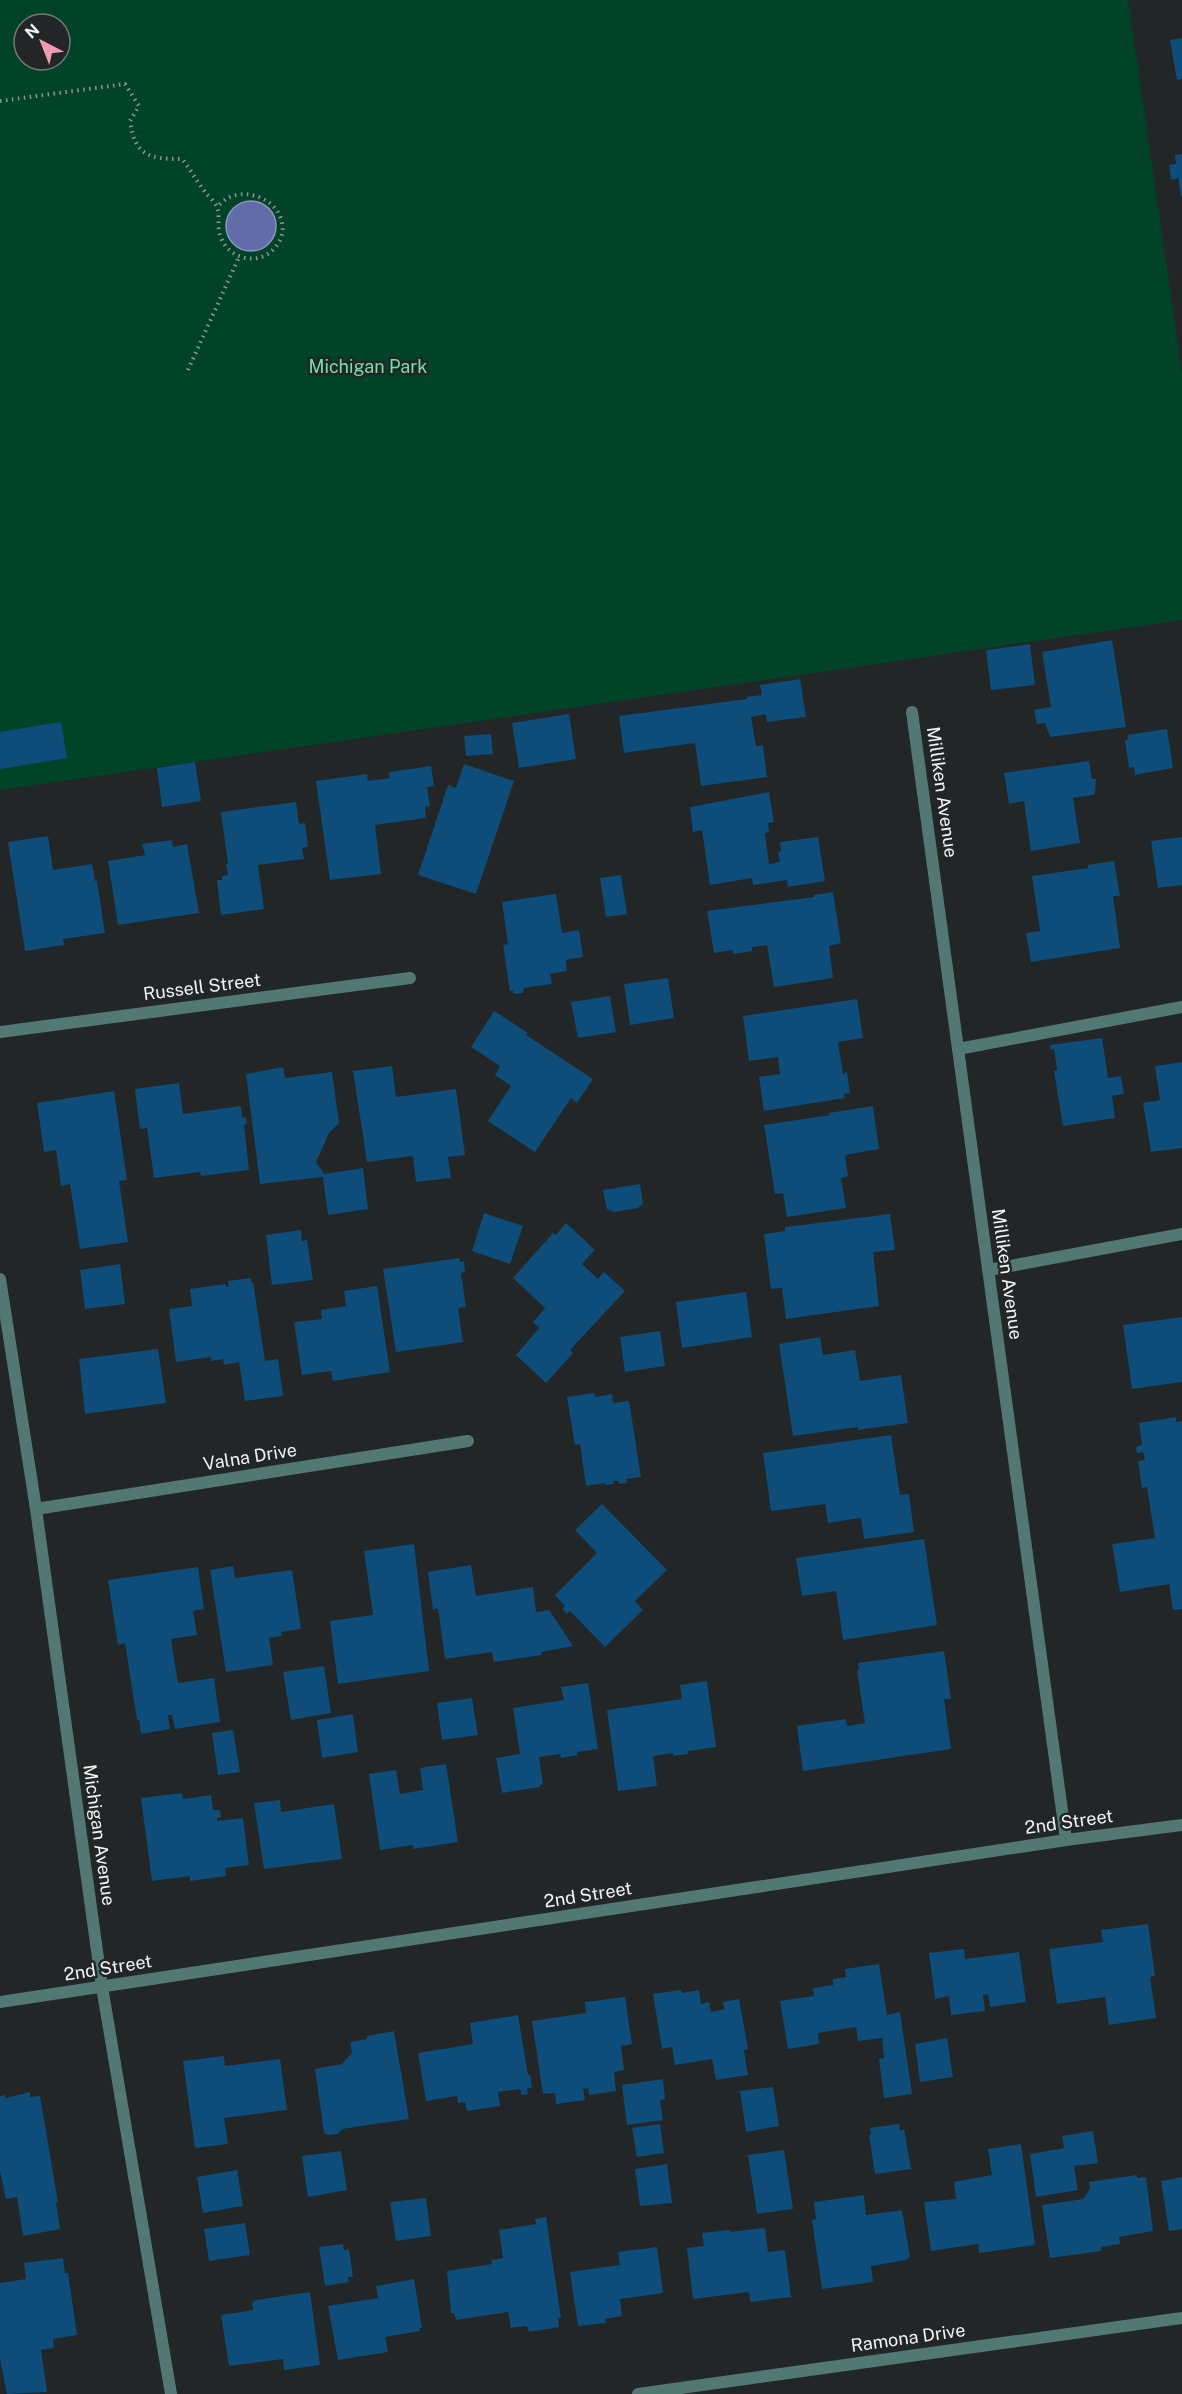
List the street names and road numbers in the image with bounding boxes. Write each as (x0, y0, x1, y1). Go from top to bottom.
street label: Milliken Avenue (923, 725, 962, 859)
street label: Russell Street (142, 969, 262, 1004)
street label: Milliken Avenue (988, 1207, 1027, 1341)
street label: Valna Drive (202, 1439, 298, 1474)
street label: Michigan Avenue (79, 1763, 120, 1907)
street label: 2nd Street (1023, 1805, 1114, 1838)
street label: 2nd Street (542, 1877, 633, 1912)
street label: 2nd Street (62, 1950, 153, 1985)
street label: Ramona Drive (849, 2319, 967, 2356)

